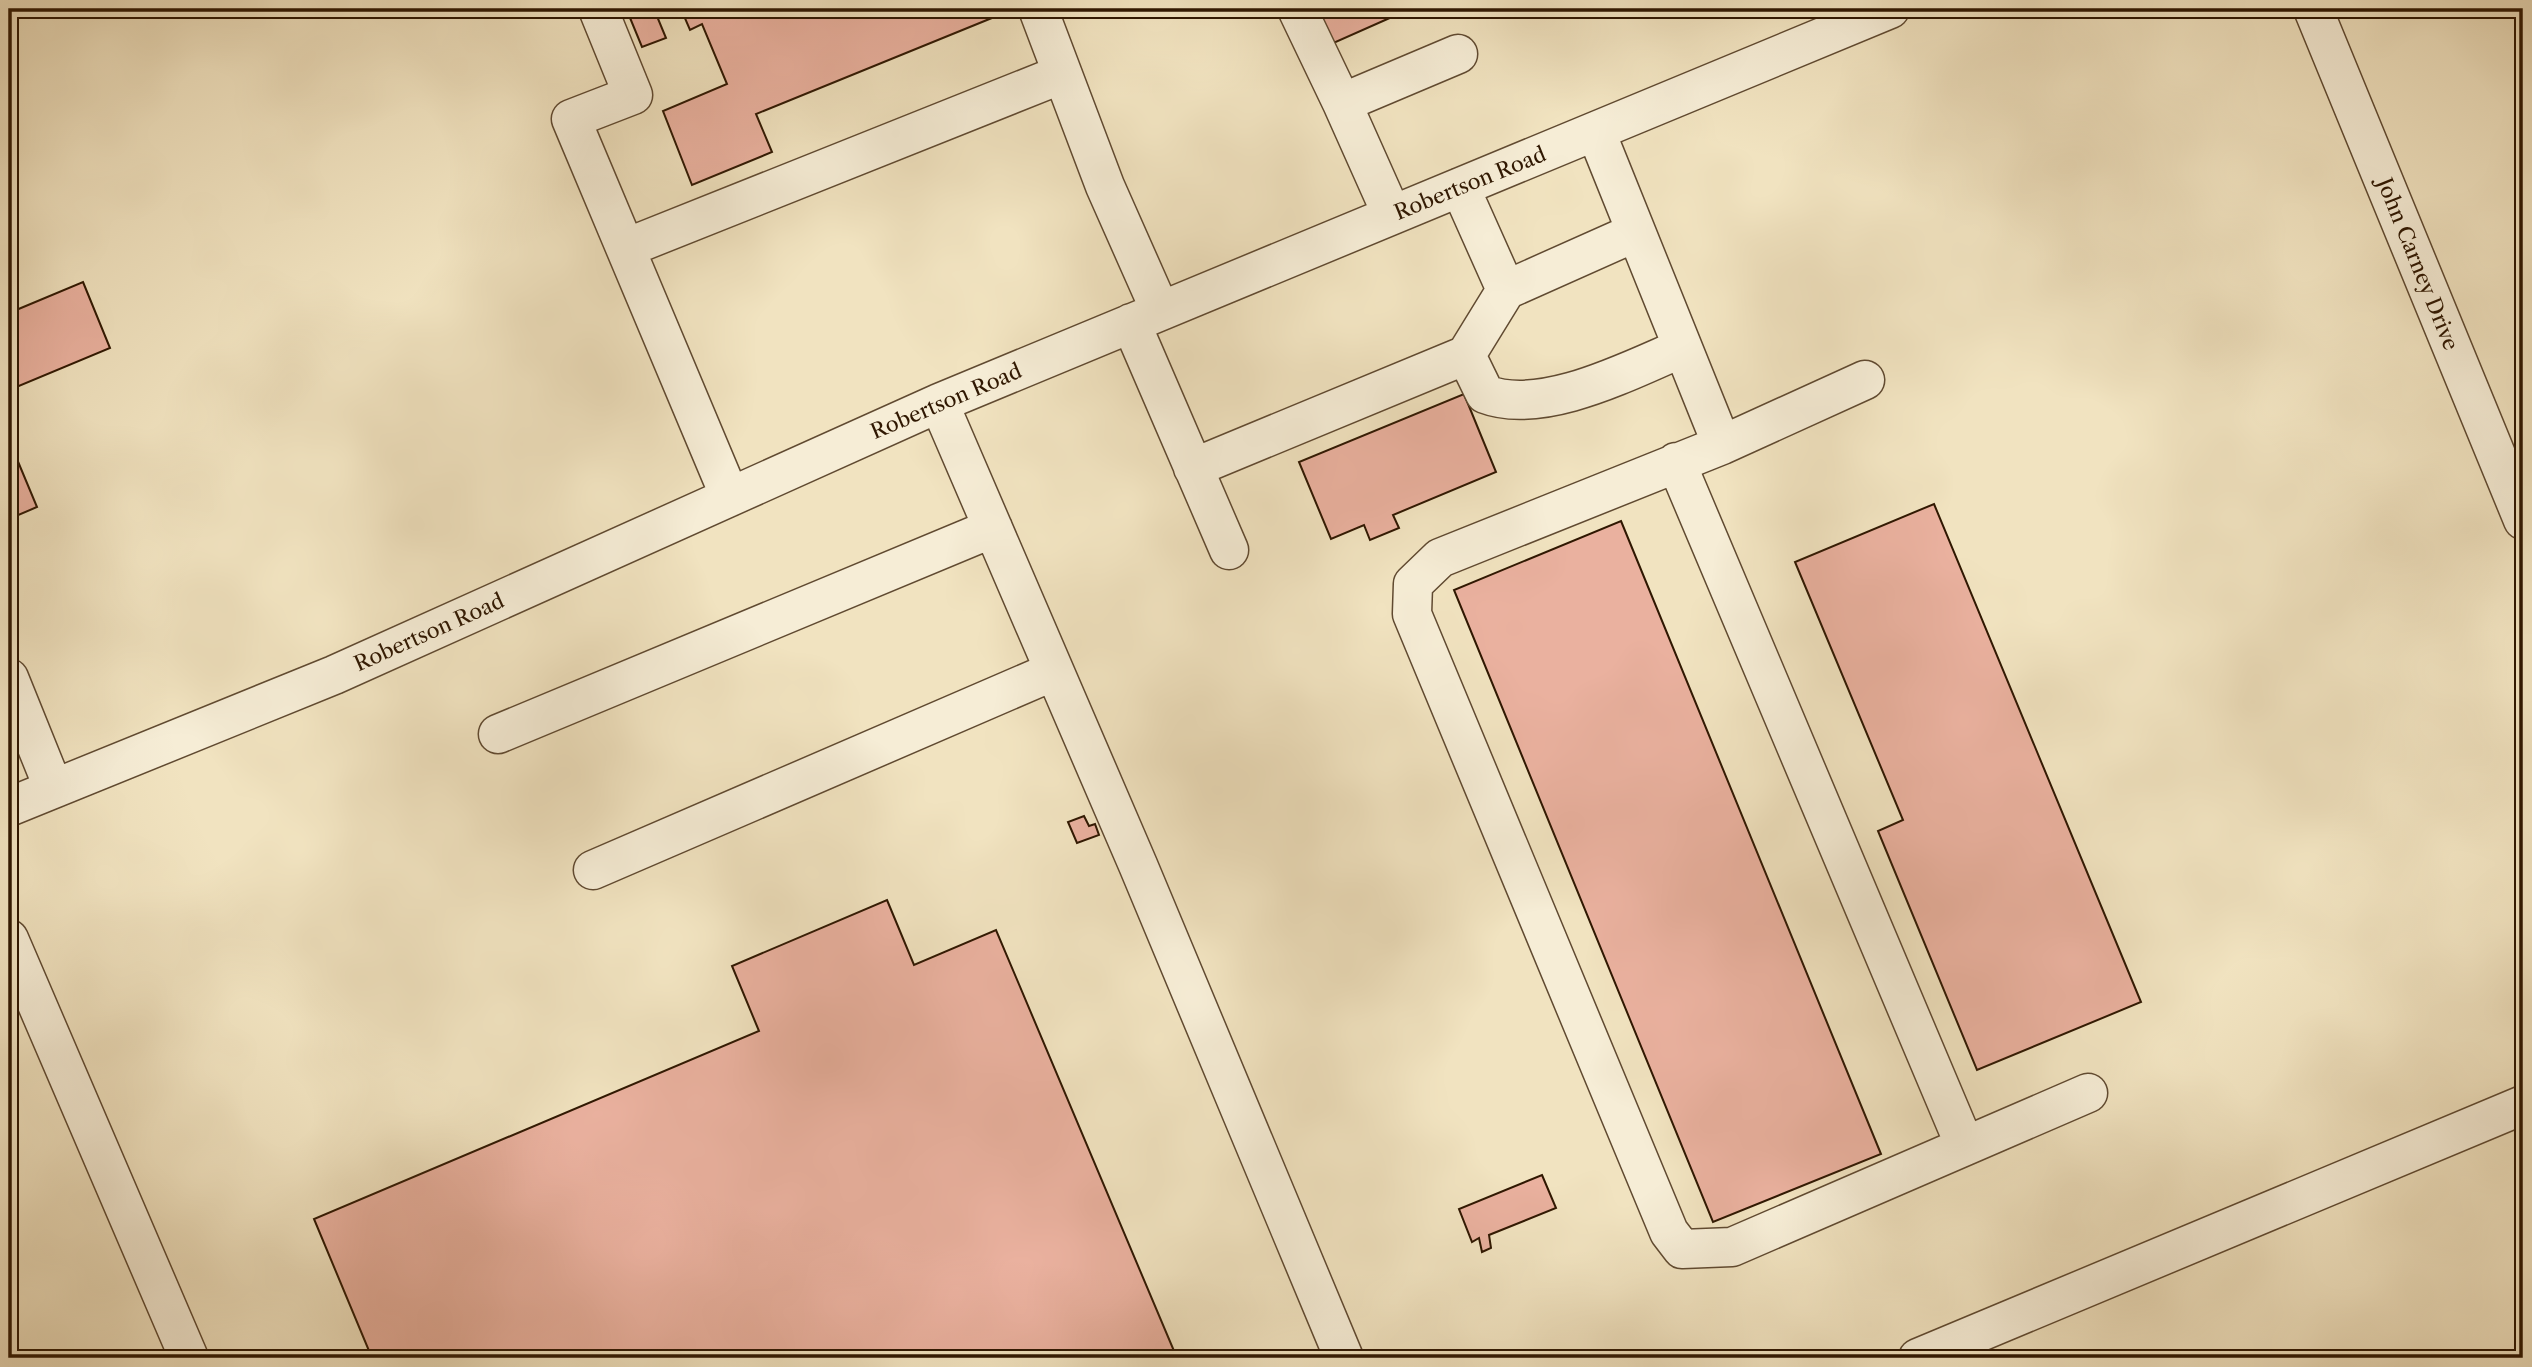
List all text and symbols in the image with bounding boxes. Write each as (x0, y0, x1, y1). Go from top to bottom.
street label: Robertson Road (1390, 141, 1550, 225)
street label: John Carney Drive (2371, 171, 2464, 354)
street label: Robertson Road (867, 358, 1025, 444)
street label: Robertson Road (350, 588, 508, 676)

